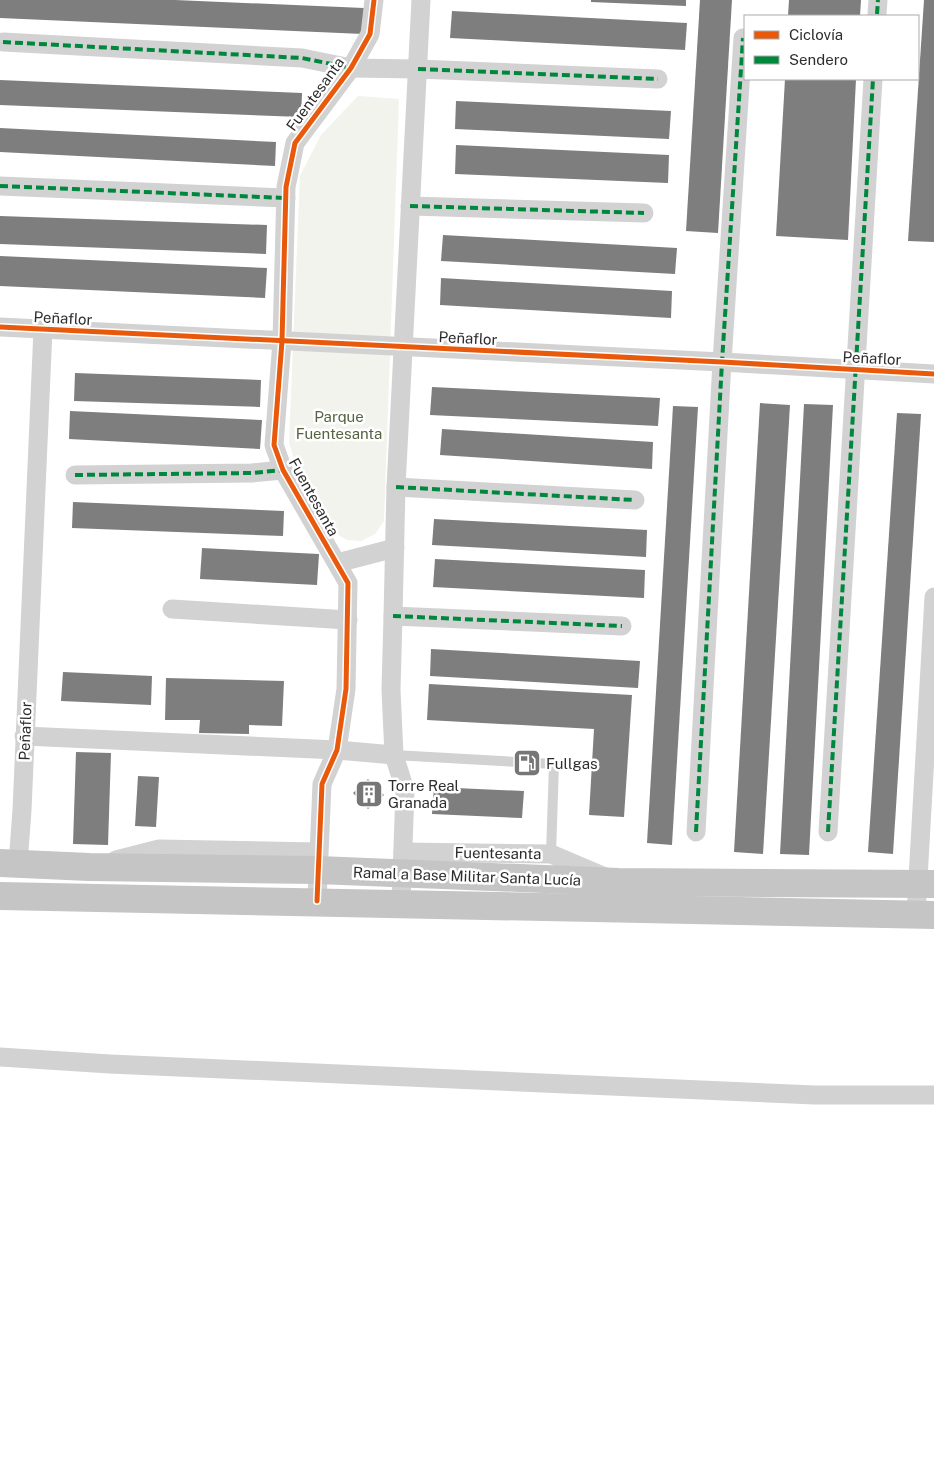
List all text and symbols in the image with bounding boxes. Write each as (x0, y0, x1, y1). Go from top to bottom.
legend (744, 15, 919, 80)
text: Ciclovía (789, 26, 843, 43)
text: Sendero (789, 51, 848, 68)
street label: Fuentesanta (283, 54, 347, 134)
street label: Peñaflor (33, 308, 93, 328)
street label: Peñaflor (438, 328, 498, 348)
street label: Peñaflor (842, 348, 902, 368)
park label: Parque Fuentesanta (296, 408, 382, 442)
street label: Fuentesanta (286, 455, 342, 539)
street label: Peñaflor (15, 701, 35, 761)
fuel station icon: Fullgas (512, 748, 542, 778)
place label: Fullgas (546, 755, 598, 772)
place label: Torre Real Granada (388, 777, 459, 811)
building icon: Torre Real Granada (354, 779, 384, 809)
street label: Fuentesanta (455, 844, 541, 862)
street label: Ramal a Base Militar Santa Lucía (353, 864, 581, 888)

